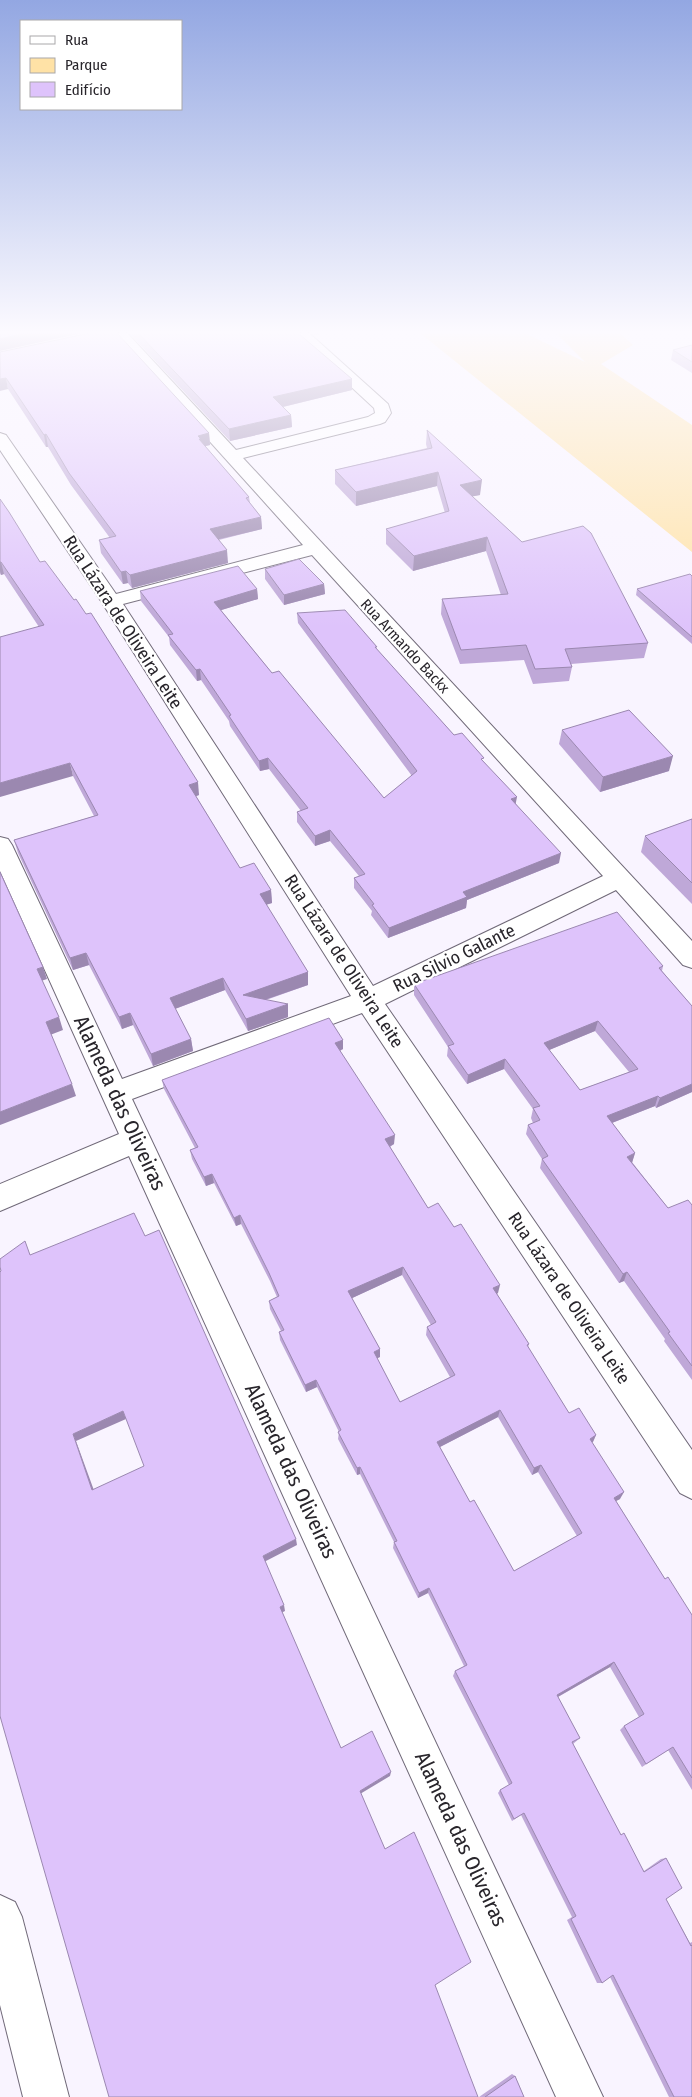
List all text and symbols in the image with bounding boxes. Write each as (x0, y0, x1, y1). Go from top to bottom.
legend (20, 20, 182, 110)
text: Rua (65, 31, 88, 49)
text: Parque (65, 56, 108, 74)
text: Edifício (65, 81, 111, 99)
street label: Rua Lázara de Oliveira Leite (59, 531, 187, 713)
street label: Rua Armando Backx (357, 595, 453, 697)
street label: Rua Lázara de Oliveira Leite (280, 870, 408, 1052)
street label: Rua Silvio Galante (389, 919, 519, 997)
street label: Alameda das Oliveiras (68, 1011, 172, 1195)
street label: Rua Lázara de Oliveira Leite (503, 1208, 635, 1388)
street label: Alameda das Oliveiras (239, 1379, 343, 1563)
street label: Alameda das Oliveiras (409, 1747, 513, 1931)

